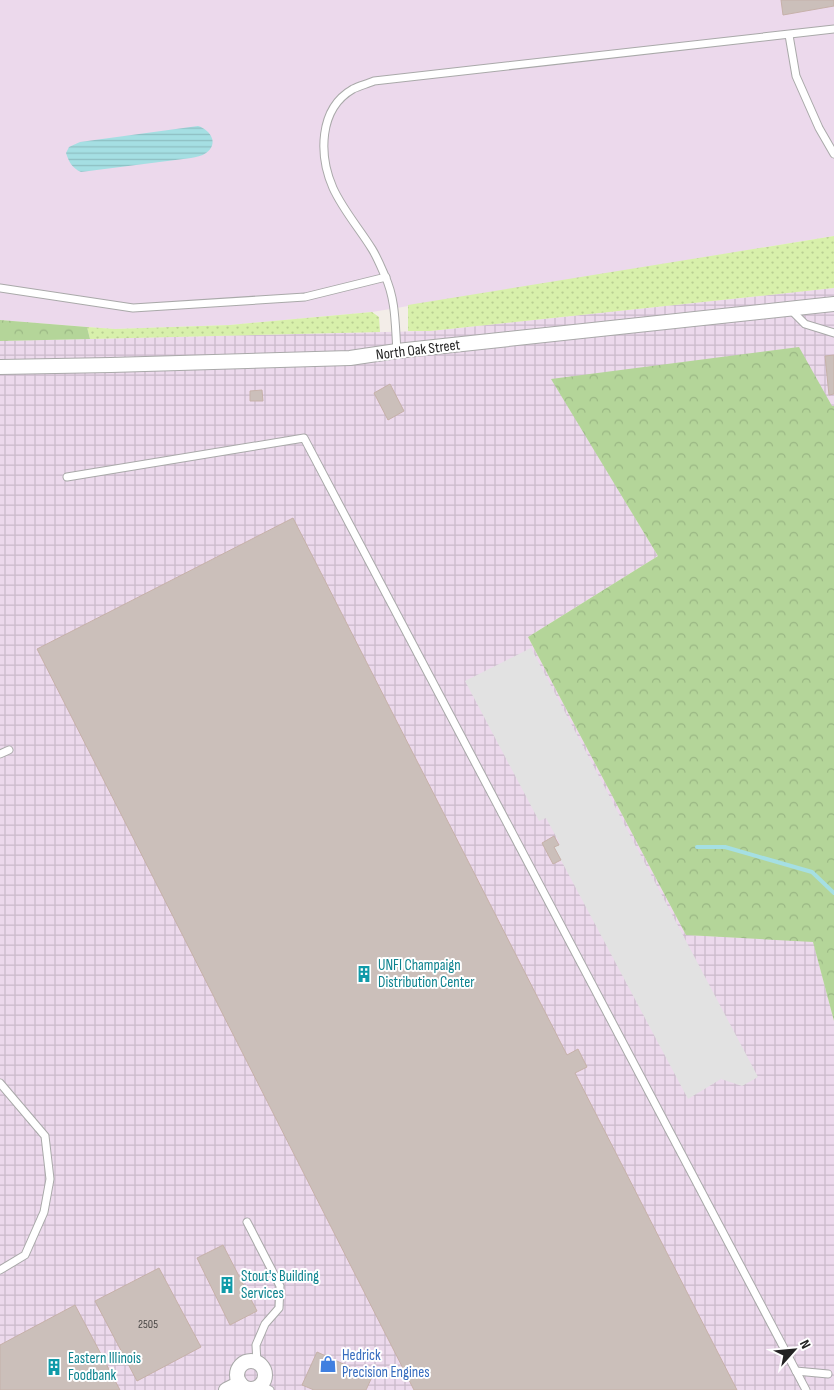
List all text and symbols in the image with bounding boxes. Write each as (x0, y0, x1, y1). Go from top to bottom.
street label: North Oak Street (375, 335, 462, 365)
place label: UNFI Champaign Distribution Center (378, 956, 475, 992)
building icon: UNFI Champaign Distribution Center (354, 964, 374, 984)
place label: Stout's Building Services (241, 1267, 319, 1303)
building icon: Stout's Building Services (217, 1275, 237, 1295)
house number: 2505 (138, 1317, 158, 1332)
north arrow (769, 1325, 819, 1375)
text: N (796, 1337, 814, 1352)
place label: Hedrick Precision Engines (342, 1346, 430, 1382)
place label: Eastern Illinois Foodbank (68, 1349, 141, 1385)
shop icon: Hedrick Precision Engines (318, 1354, 338, 1374)
building icon: Eastern Illinois Foodbank (44, 1357, 64, 1377)

